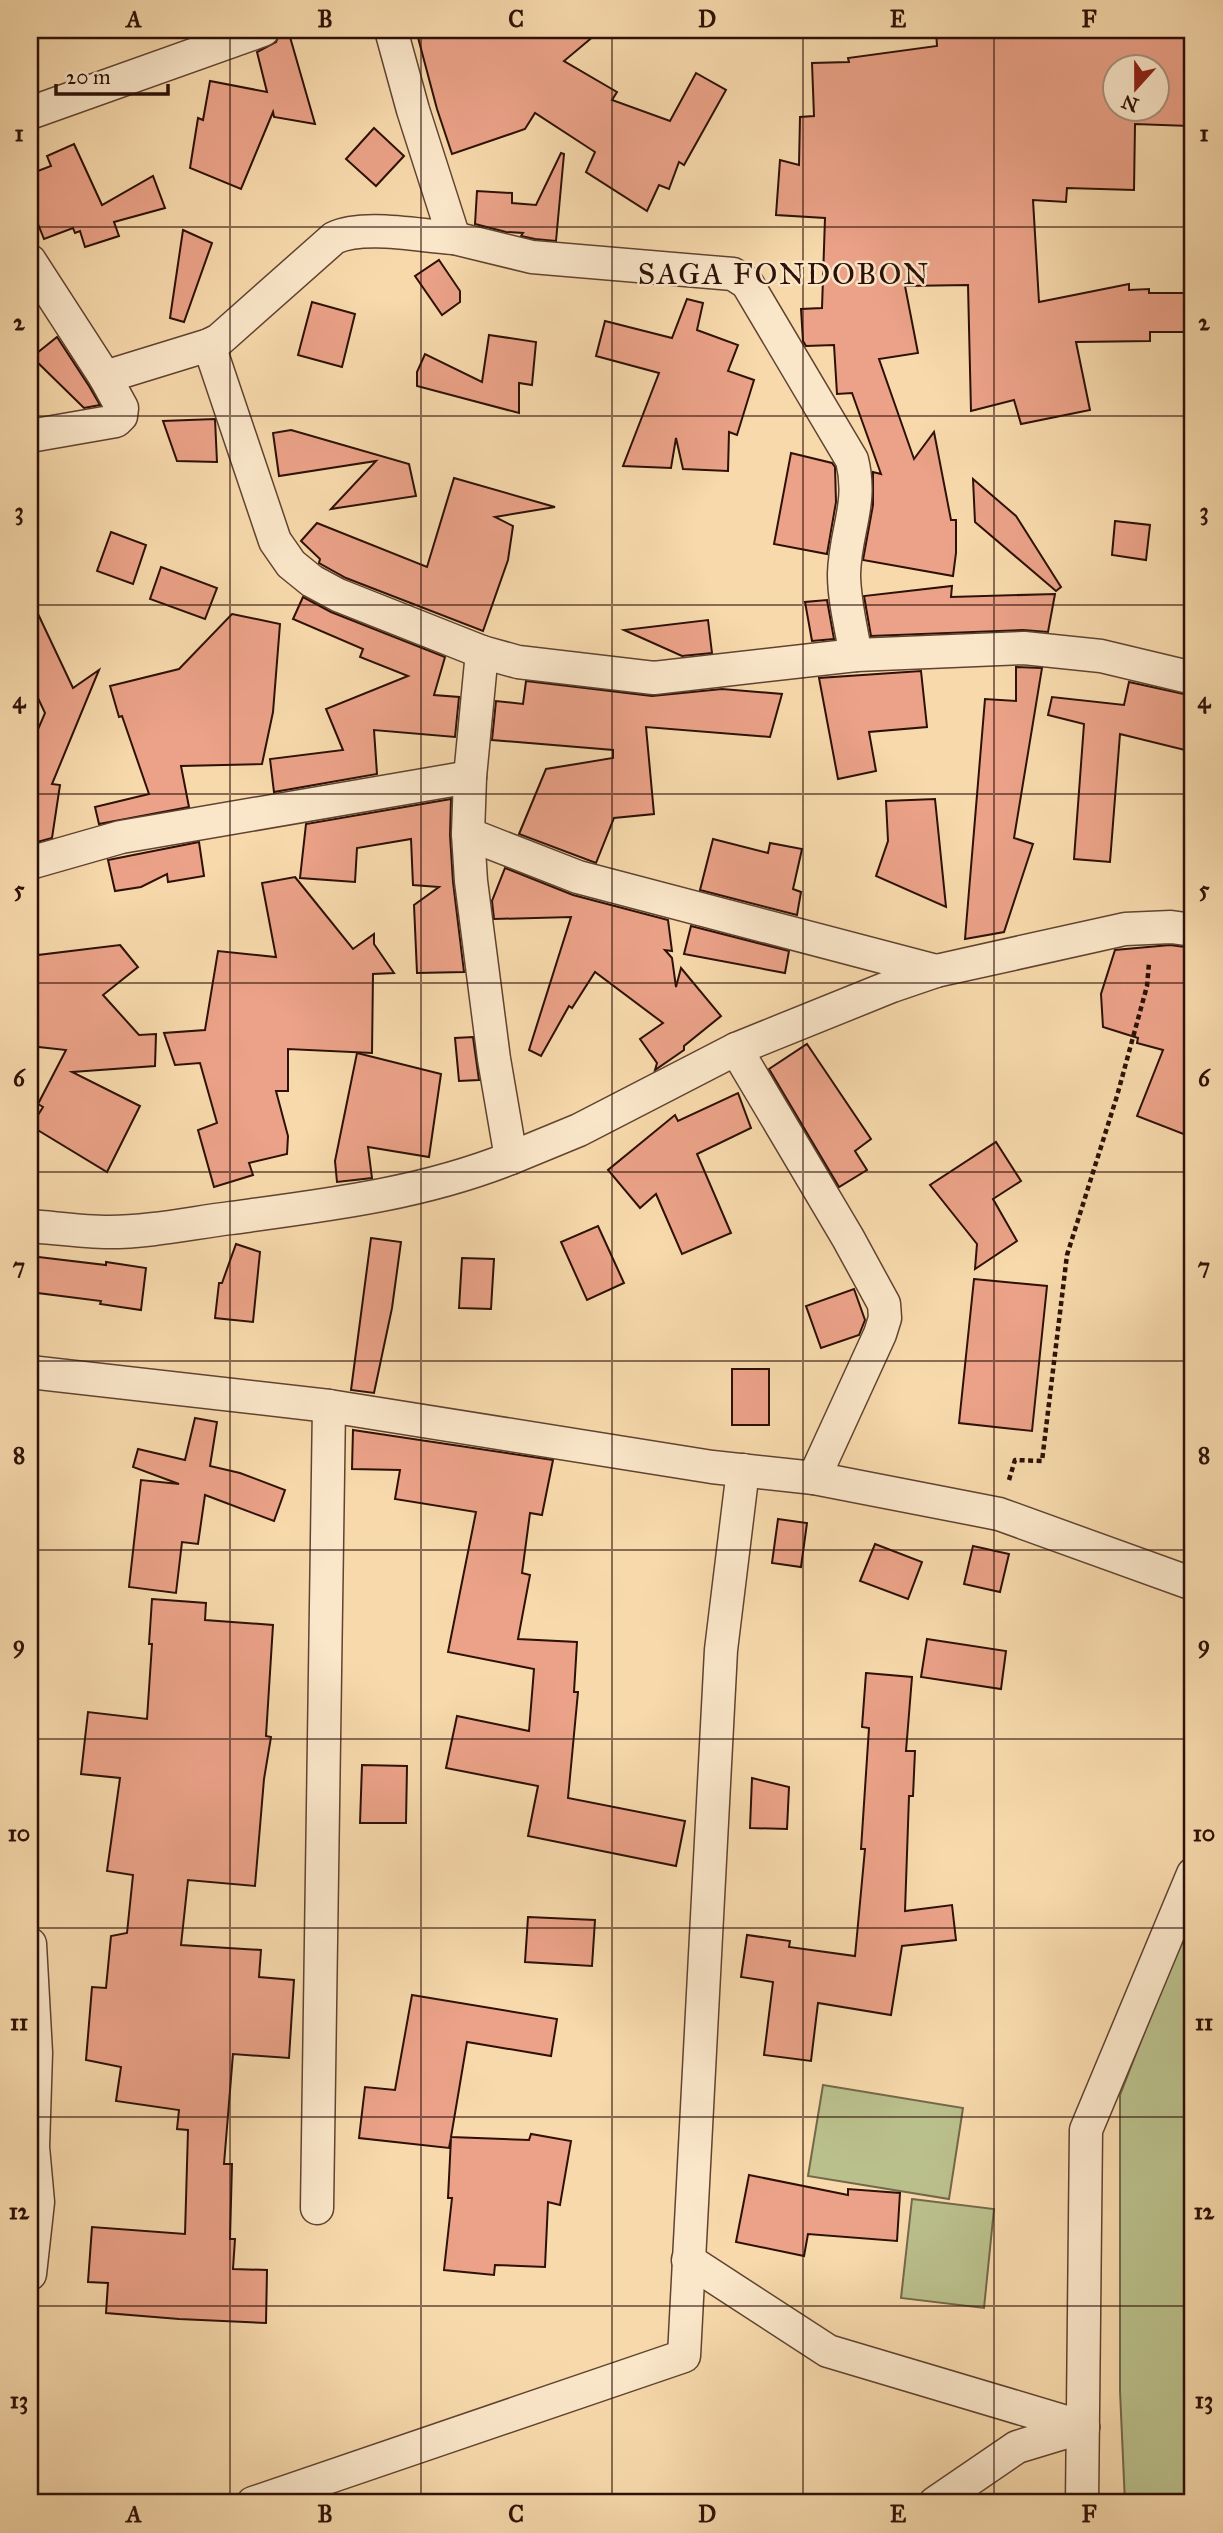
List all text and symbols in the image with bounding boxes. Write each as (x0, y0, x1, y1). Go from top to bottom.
text: A (124, 5, 142, 33)
text: B (317, 5, 333, 33)
text: C (508, 5, 524, 33)
text: D (698, 5, 716, 33)
text: E (890, 5, 907, 33)
text: F (1081, 5, 1097, 33)
scale bar (56, 52, 168, 96)
north arrow (1100, 52, 1170, 122)
text: 20 m (66, 64, 111, 90)
text: N (1118, 90, 1142, 117)
text: 1 (14, 119, 24, 147)
text: 1 (1199, 119, 1209, 147)
district label: SAGA FONDOBON (638, 256, 930, 292)
text: 2 (13, 308, 25, 336)
text: 2 (1198, 308, 1210, 336)
text: 3 (14, 497, 24, 526)
text: 3 (1199, 497, 1209, 526)
text: 4 (13, 686, 27, 714)
text: 4 (1198, 686, 1212, 714)
text: 5 (14, 875, 25, 903)
text: 5 (1199, 875, 1210, 903)
text: 6 (13, 1064, 26, 1092)
text: 6 (1198, 1064, 1211, 1092)
text: 7 (13, 1252, 25, 1280)
text: 7 (1198, 1252, 1210, 1280)
text: 8 (13, 1441, 25, 1469)
text: 8 (1198, 1441, 1210, 1469)
text: 9 (13, 1630, 25, 1659)
text: 9 (1198, 1630, 1210, 1659)
text: 10 (8, 1819, 30, 1847)
text: 10 (1193, 1819, 1215, 1847)
text: 11 (10, 2008, 28, 2036)
text: 11 (1195, 2008, 1213, 2036)
text: 12 (9, 2197, 30, 2225)
text: 12 (1194, 2197, 1215, 2225)
text: 13 (10, 2386, 28, 2415)
text: 13 (1195, 2386, 1213, 2415)
text: A (124, 2500, 142, 2528)
text: B (317, 2500, 333, 2528)
text: C (508, 2500, 524, 2528)
text: D (698, 2500, 716, 2528)
text: E (890, 2500, 907, 2528)
text: F (1081, 2500, 1097, 2528)

